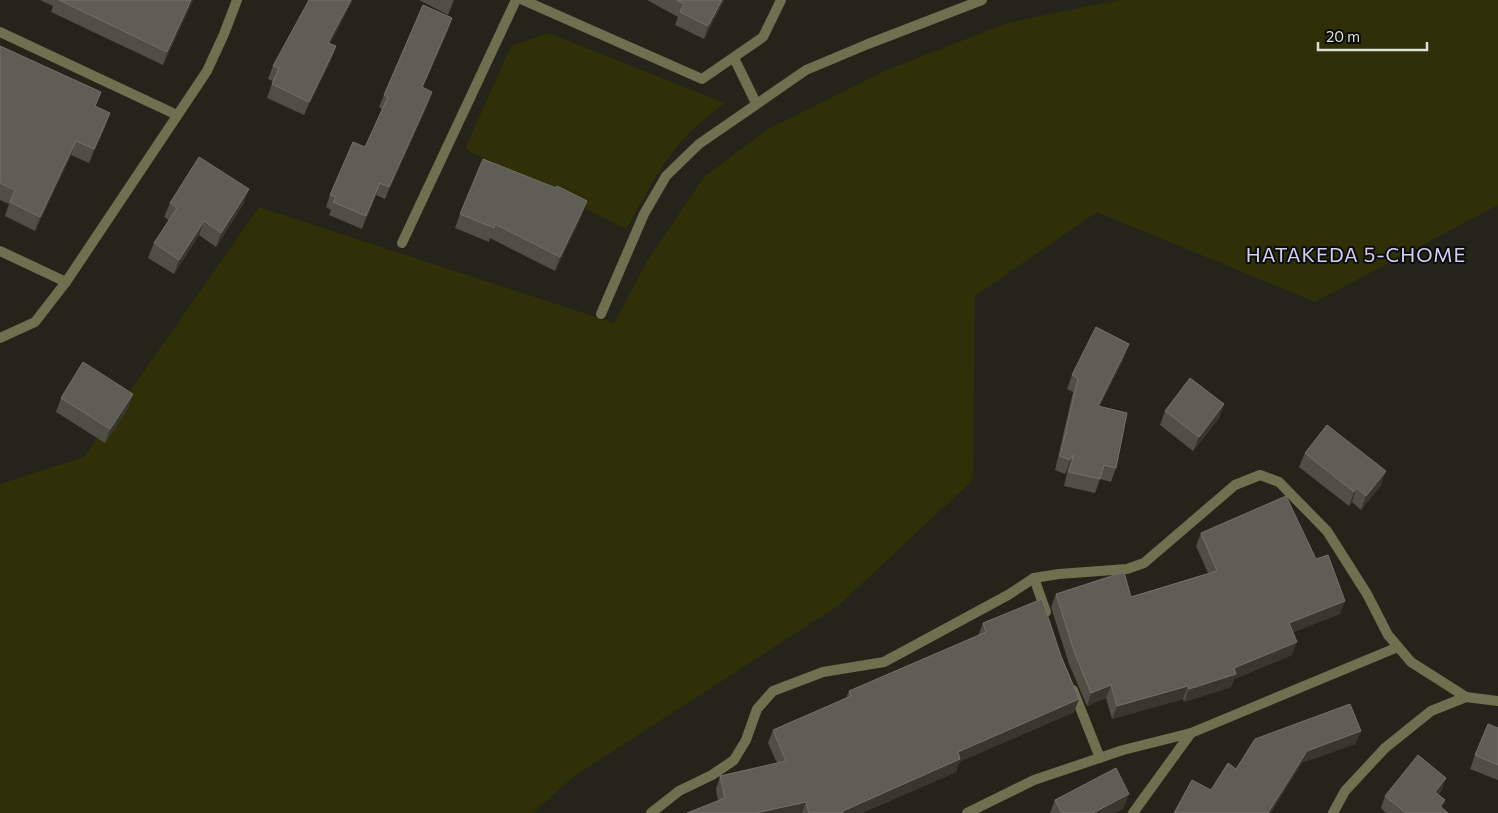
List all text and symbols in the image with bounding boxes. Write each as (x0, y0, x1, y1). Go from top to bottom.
scale bar (1318, 20, 1427, 52)
text: 20 m (1326, 27, 1360, 45)
district label: HATAKEDA 5-CHOME (1246, 242, 1466, 266)

